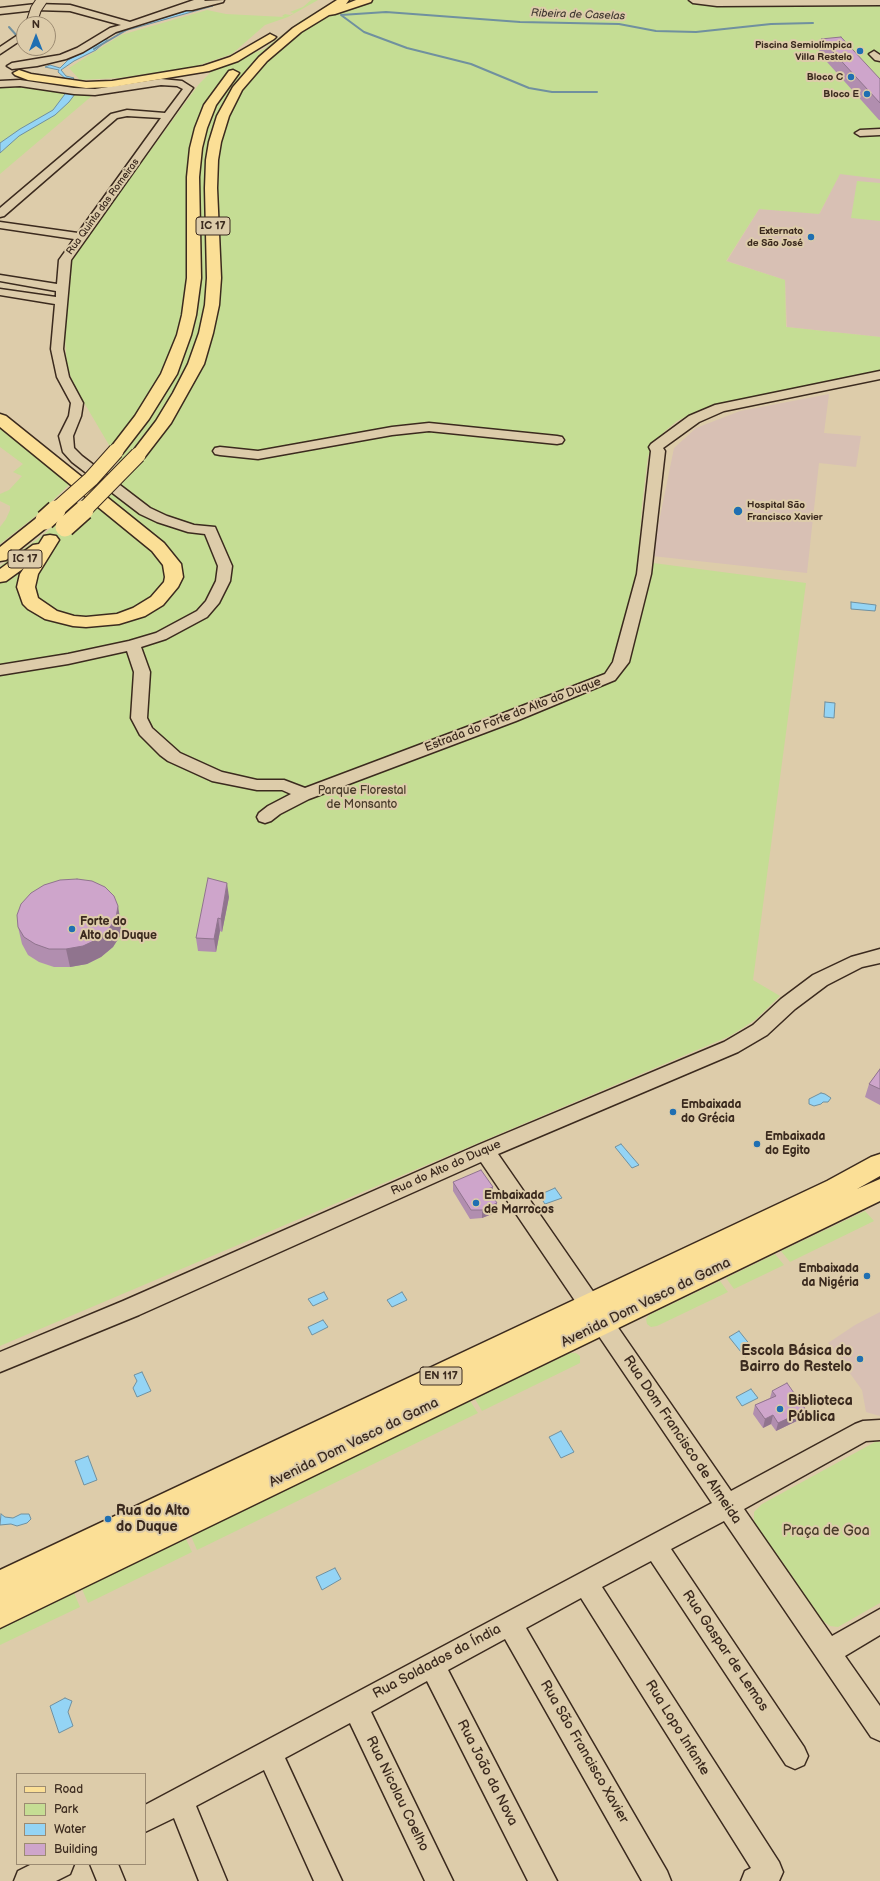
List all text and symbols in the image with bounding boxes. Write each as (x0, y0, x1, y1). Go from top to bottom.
water label: Ribeira de Caselas (531, 7, 625, 23)
north arrow (16, 16, 56, 56)
text: N (32, 18, 40, 31)
place label: Piscina Semiolímpica Villa Restelo (755, 39, 852, 62)
marker: Piscina Semiolímpica Villa Restelo (855, 46, 865, 56)
place label: Bloco C (807, 71, 843, 83)
marker: Bloco C (846, 72, 856, 82)
place label: Bloco E (823, 88, 859, 100)
marker: Bloco E (862, 89, 872, 99)
street label: Rua Quinta das Romeiras (64, 157, 142, 257)
road number: IC 17 (196, 217, 230, 235)
place label: Externato de São José (747, 225, 803, 248)
marker: Externato de São José (806, 232, 816, 242)
place label: Hospital São Francisco Xavier (747, 499, 823, 522)
marker: Hospital São Francisco Xavier (732, 505, 744, 517)
road number: IC 17 (8, 550, 42, 568)
street label: Estrada do Forte do Alto do Duque (423, 675, 603, 755)
park label: Parque Florestal de Monsanto (318, 784, 406, 812)
place label: Forte do Alto do Duque (80, 915, 157, 943)
marker: Forte do Alto do Duque (67, 924, 77, 934)
place label: Embaixada do Grécia (681, 1098, 741, 1126)
marker: Embaixada do Grécia (668, 1107, 678, 1117)
place label: Embaixada do Egito (765, 1130, 825, 1158)
street label: Rua do Alto do Duque (389, 1137, 503, 1199)
marker: Embaixada do Egito (752, 1139, 762, 1149)
place label: Embaixada de Marrocos (484, 1189, 554, 1217)
marker: Embaixada de Marrocos (471, 1198, 481, 1208)
street label: Avenida Dom Vasco da Gama (558, 1255, 734, 1351)
place label: Embaixada da Nigéria (799, 1262, 859, 1290)
marker: Embaixada da Nigéria (862, 1271, 872, 1281)
place label: Escola Básica do Bairro do Restelo (740, 1343, 852, 1376)
street label: Rua Dom Francisco de Almeida (619, 1353, 745, 1527)
marker: Escola Básica do Bairro do Restelo (855, 1354, 865, 1364)
road number: EN 117 (420, 1367, 462, 1385)
place label: Biblioteca Pública (788, 1393, 853, 1426)
street label: Avenida Dom Vasco da Gama (266, 1395, 442, 1491)
marker: Biblioteca Pública (775, 1404, 785, 1414)
place label: Rua do Alto do Duque (116, 1503, 190, 1536)
marker: Rua do Alto do Duque (103, 1514, 113, 1524)
park label: Praça de Goa (782, 1523, 870, 1539)
street label: Rua Gaspar de Lemos (678, 1587, 772, 1715)
street label: Rua Soldados da Índia (370, 1621, 504, 1703)
street label: Rua São Francisco Xavier (536, 1677, 632, 1827)
street label: Rua Lopo Infante (641, 1677, 713, 1779)
street label: Rua João da Nova (453, 1717, 521, 1829)
street label: Rua Nicolau Coelho (362, 1734, 432, 1854)
legend (16, 1773, 146, 1865)
text: Road (54, 1782, 83, 1797)
text: Park (54, 1802, 78, 1817)
text: Water (54, 1822, 86, 1837)
text: Building (54, 1842, 98, 1857)

